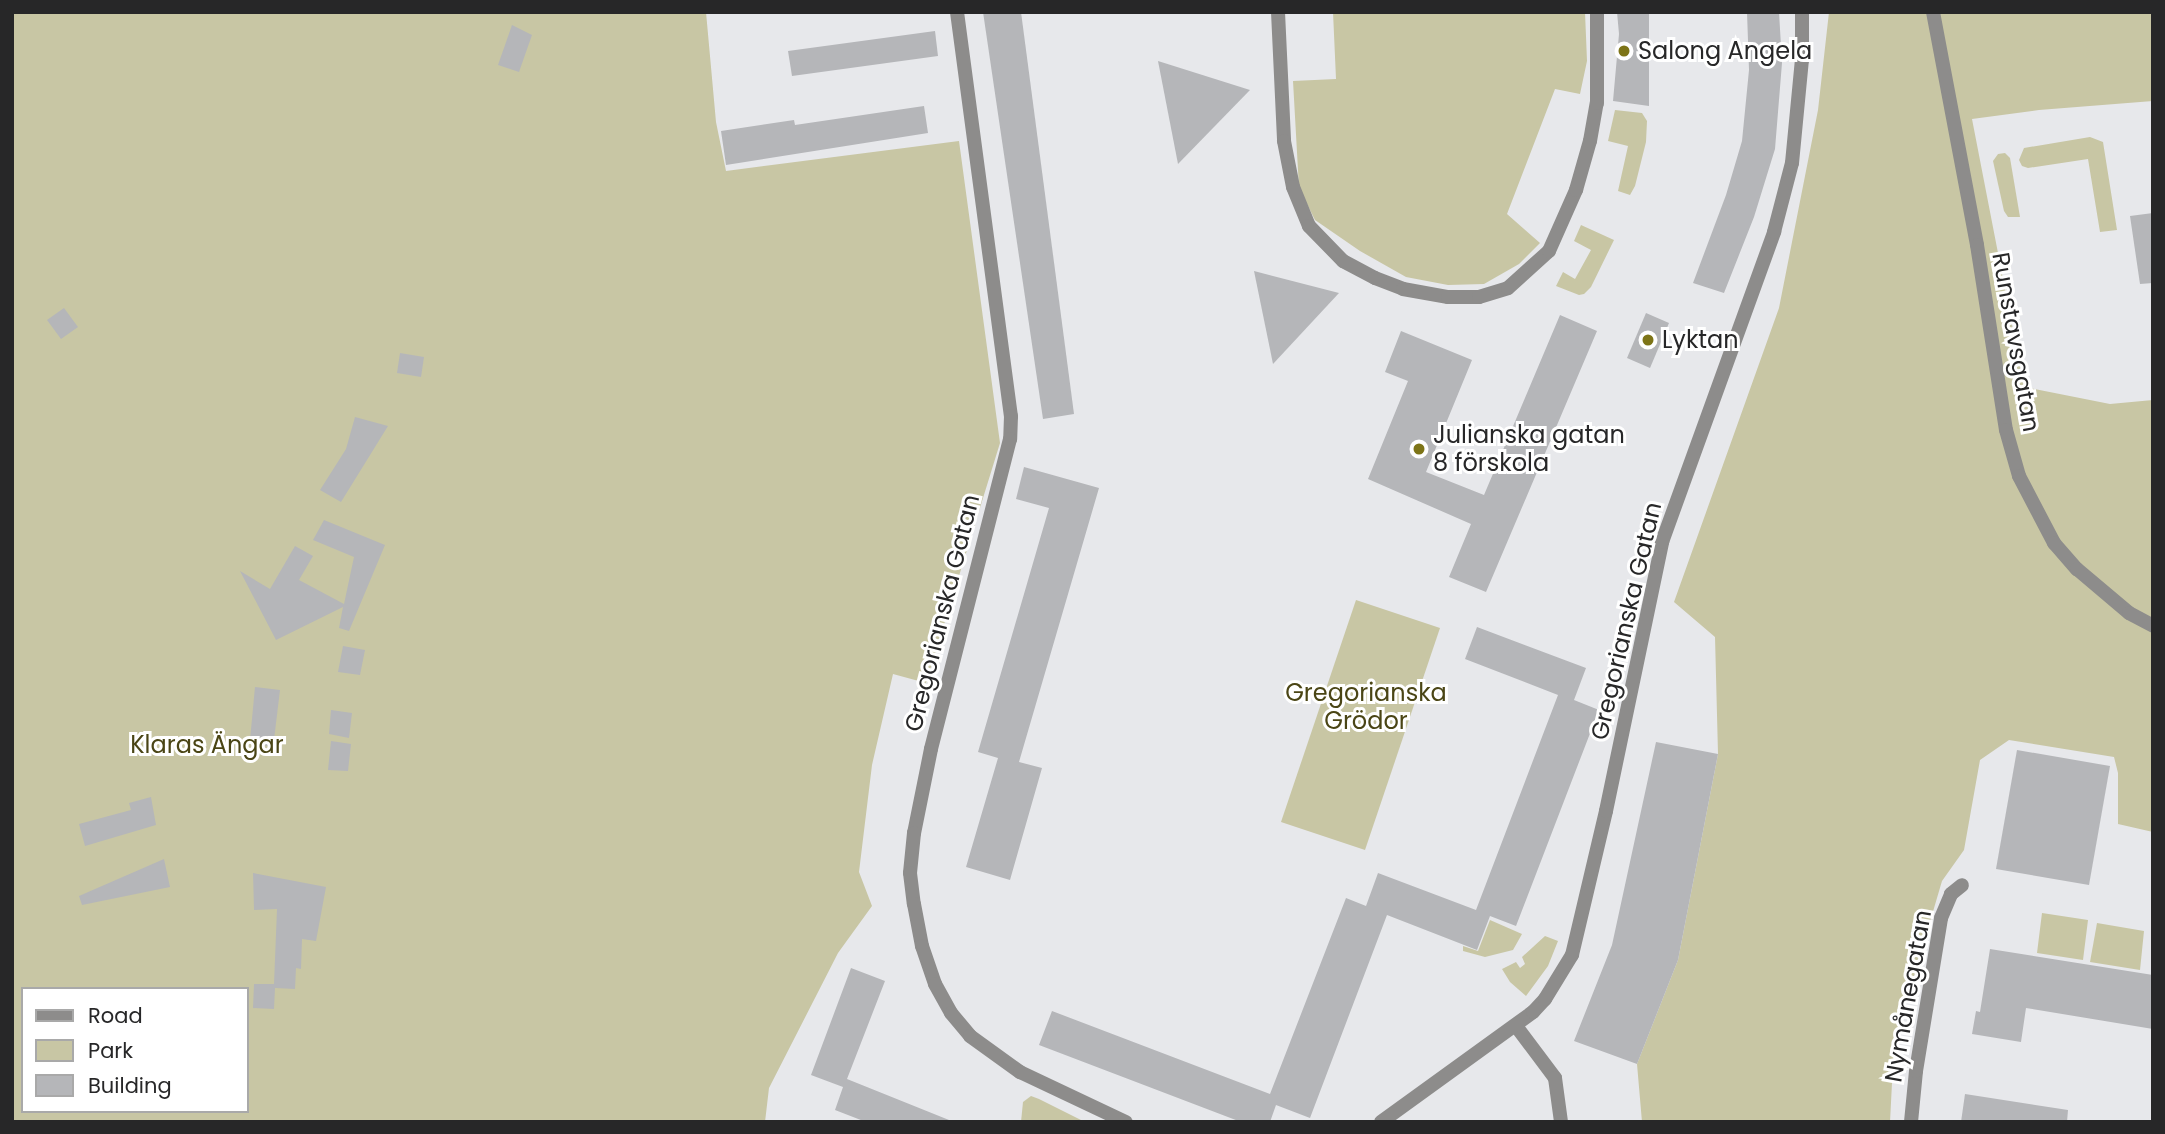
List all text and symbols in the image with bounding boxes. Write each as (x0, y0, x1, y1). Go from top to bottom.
place label: Salong Angela (1638, 37, 1812, 65)
marker: Salong Angela (1616, 43, 1632, 59)
street label: Runstavsgatan (1986, 250, 2046, 434)
place label: Lyktan (1662, 326, 1739, 354)
marker: Lyktan (1640, 332, 1656, 348)
place label: Julianska gatan 8 förskola (1433, 421, 1625, 477)
marker: Julianska gatan 8 förskola (1411, 441, 1427, 457)
street label: Gregorianska Gatan (899, 491, 985, 735)
street label: Gregorianska Gatan (1585, 499, 1667, 743)
park label: Gregorianska Grödor (1285, 679, 1447, 735)
park label: Klaras Ängar (130, 731, 284, 759)
street label: Nymånegatan (1879, 908, 1937, 1084)
legend (21, 987, 248, 1113)
text: Road (88, 1001, 143, 1030)
text: Park (88, 1036, 133, 1065)
text: Building (88, 1071, 172, 1100)

